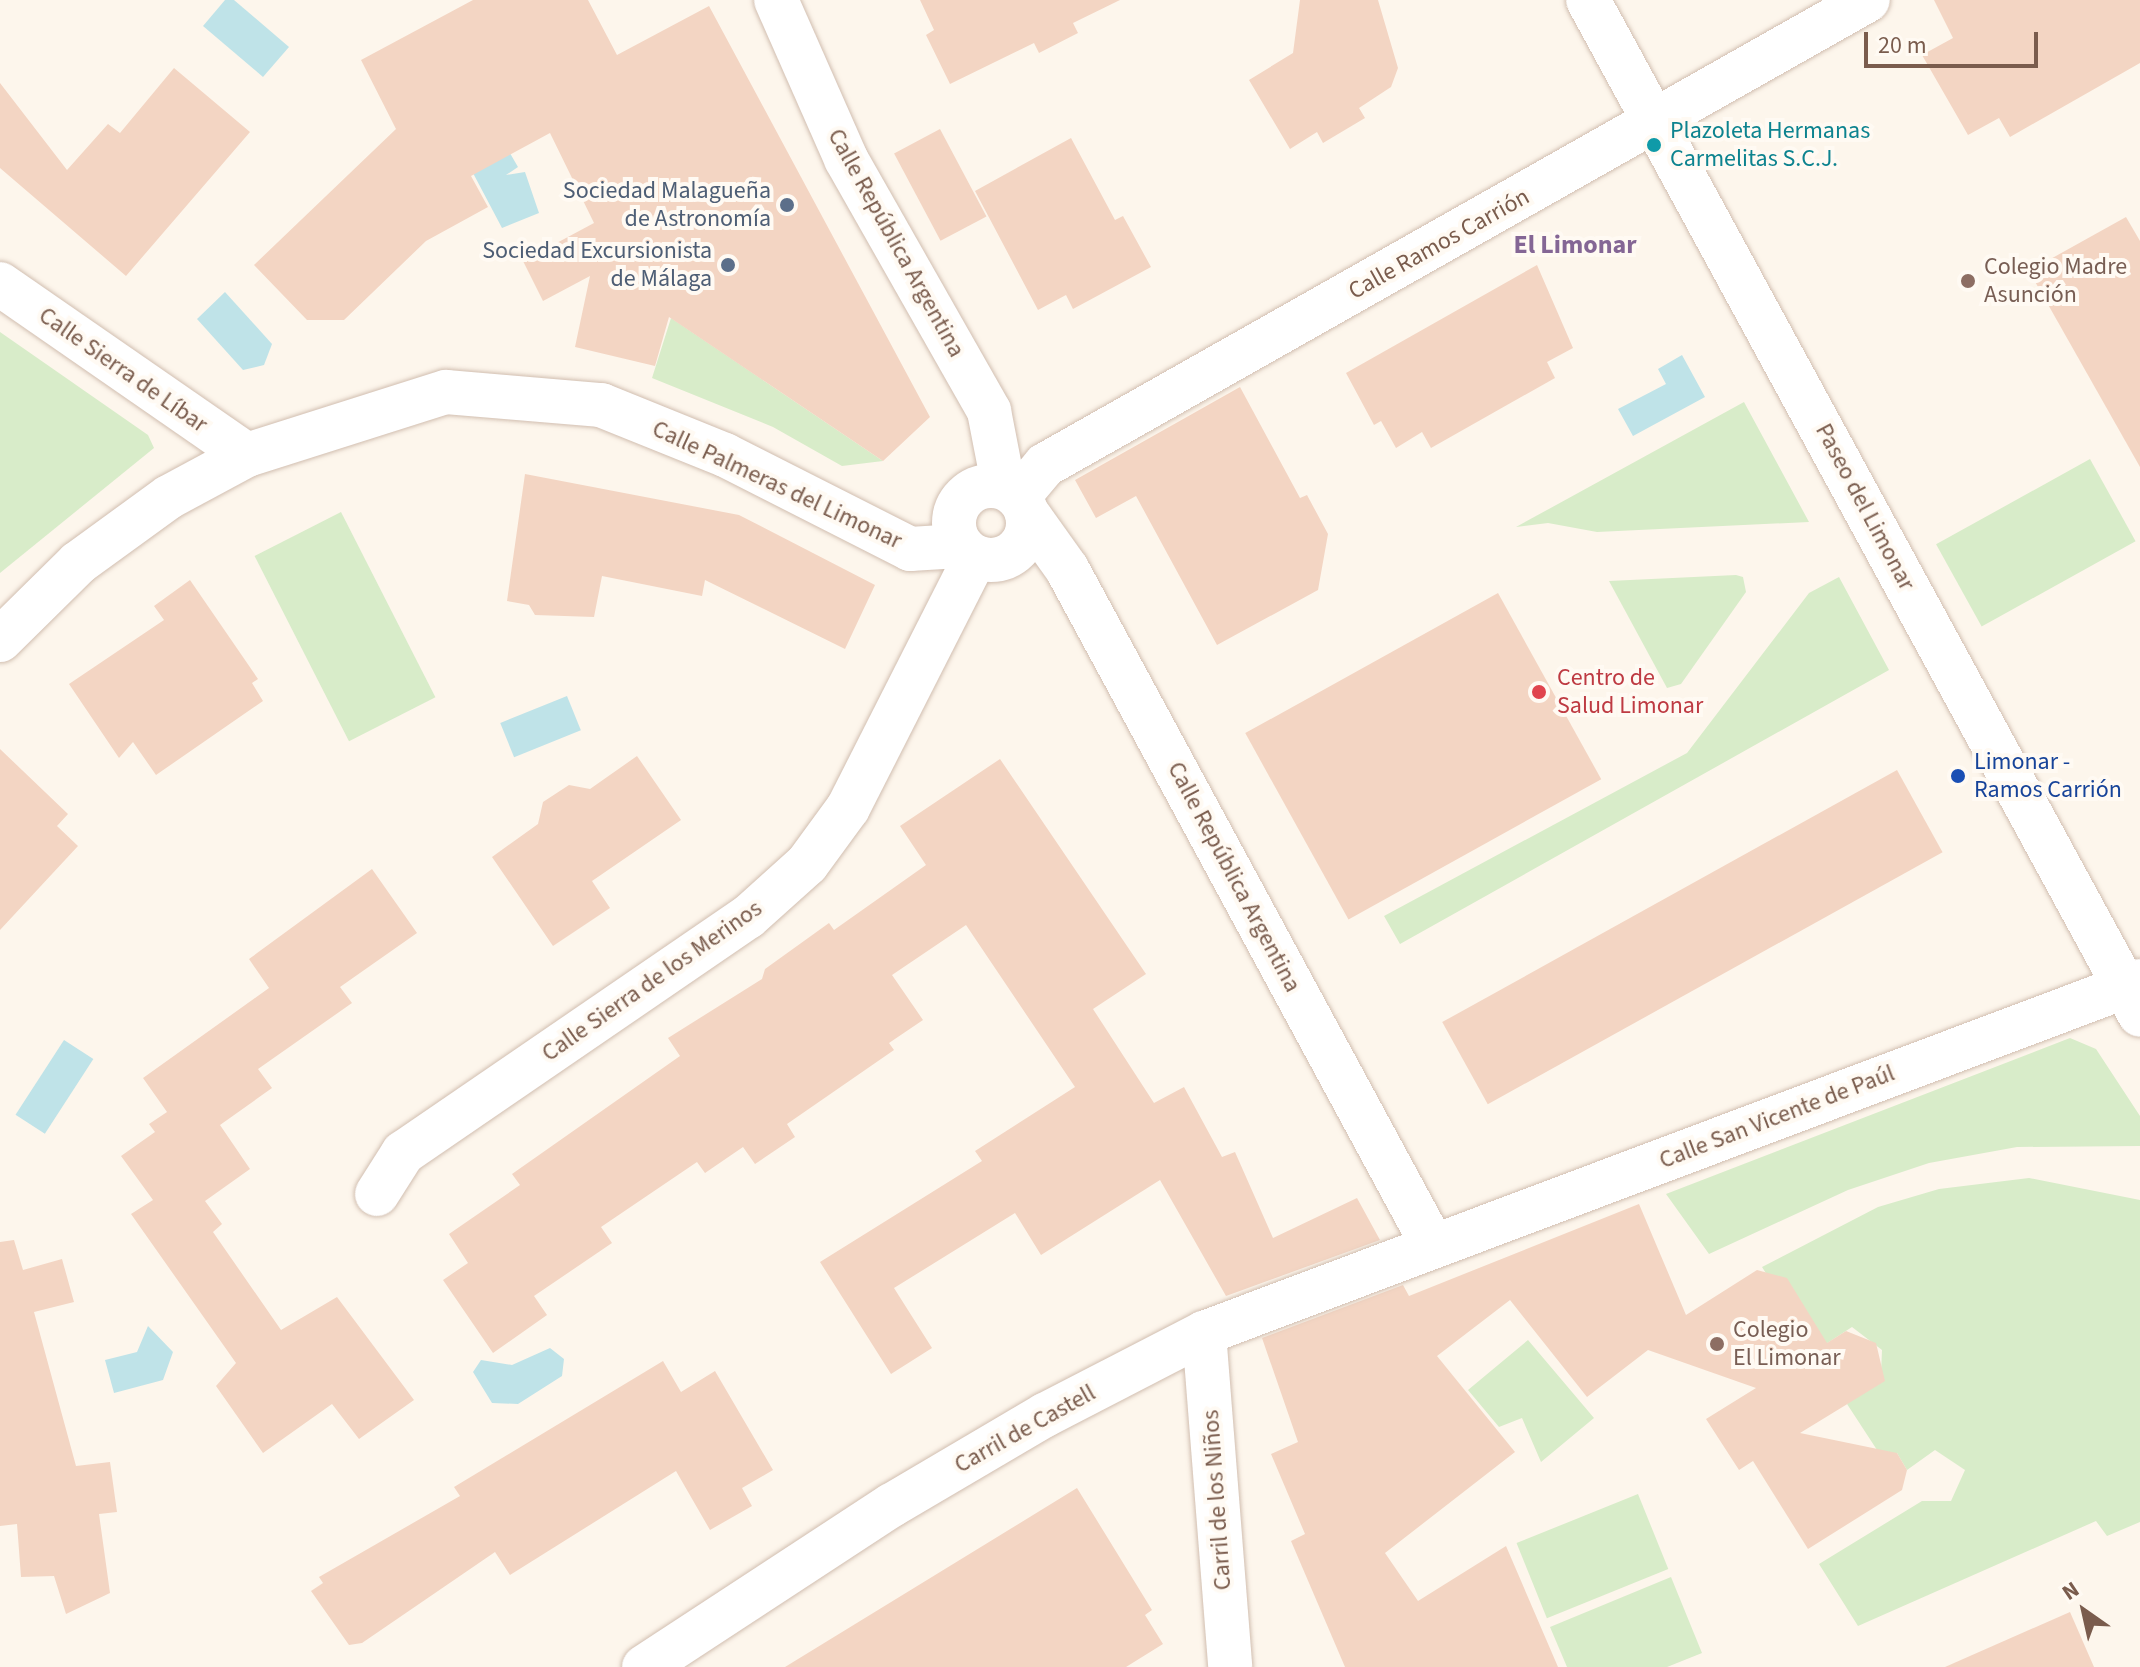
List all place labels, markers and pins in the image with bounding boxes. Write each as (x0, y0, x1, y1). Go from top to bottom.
place label: Plazoleta Hermanas Carmelitas S.C.J. (1670, 117, 1870, 173)
marker: Plazoleta Hermanas Carmelitas S.C.J. (1645, 136, 1663, 154)
place label: Sociedad Malagueña de Astronomía (563, 177, 771, 233)
marker: Sociedad Malagueña de Astronomía (778, 196, 796, 214)
place label: Sociedad Excursionista de Málaga (482, 237, 712, 293)
place label: Colegio Madre Asunción (1984, 253, 2127, 309)
marker: Sociedad Excursionista de Málaga (719, 256, 737, 274)
marker: Colegio Madre Asunción (1959, 272, 1977, 290)
place label: Centro de Salud Limonar (1557, 664, 1703, 720)
marker: Centro de Salud Limonar (1528, 681, 1550, 703)
place label: Limonar - Ramos Carrión (1974, 748, 2122, 804)
marker: Limonar - Ramos Carrión (1949, 767, 1967, 785)
place label: Colegio El Limonar (1733, 1316, 1841, 1372)
marker: Colegio El Limonar (1708, 1335, 1726, 1353)

